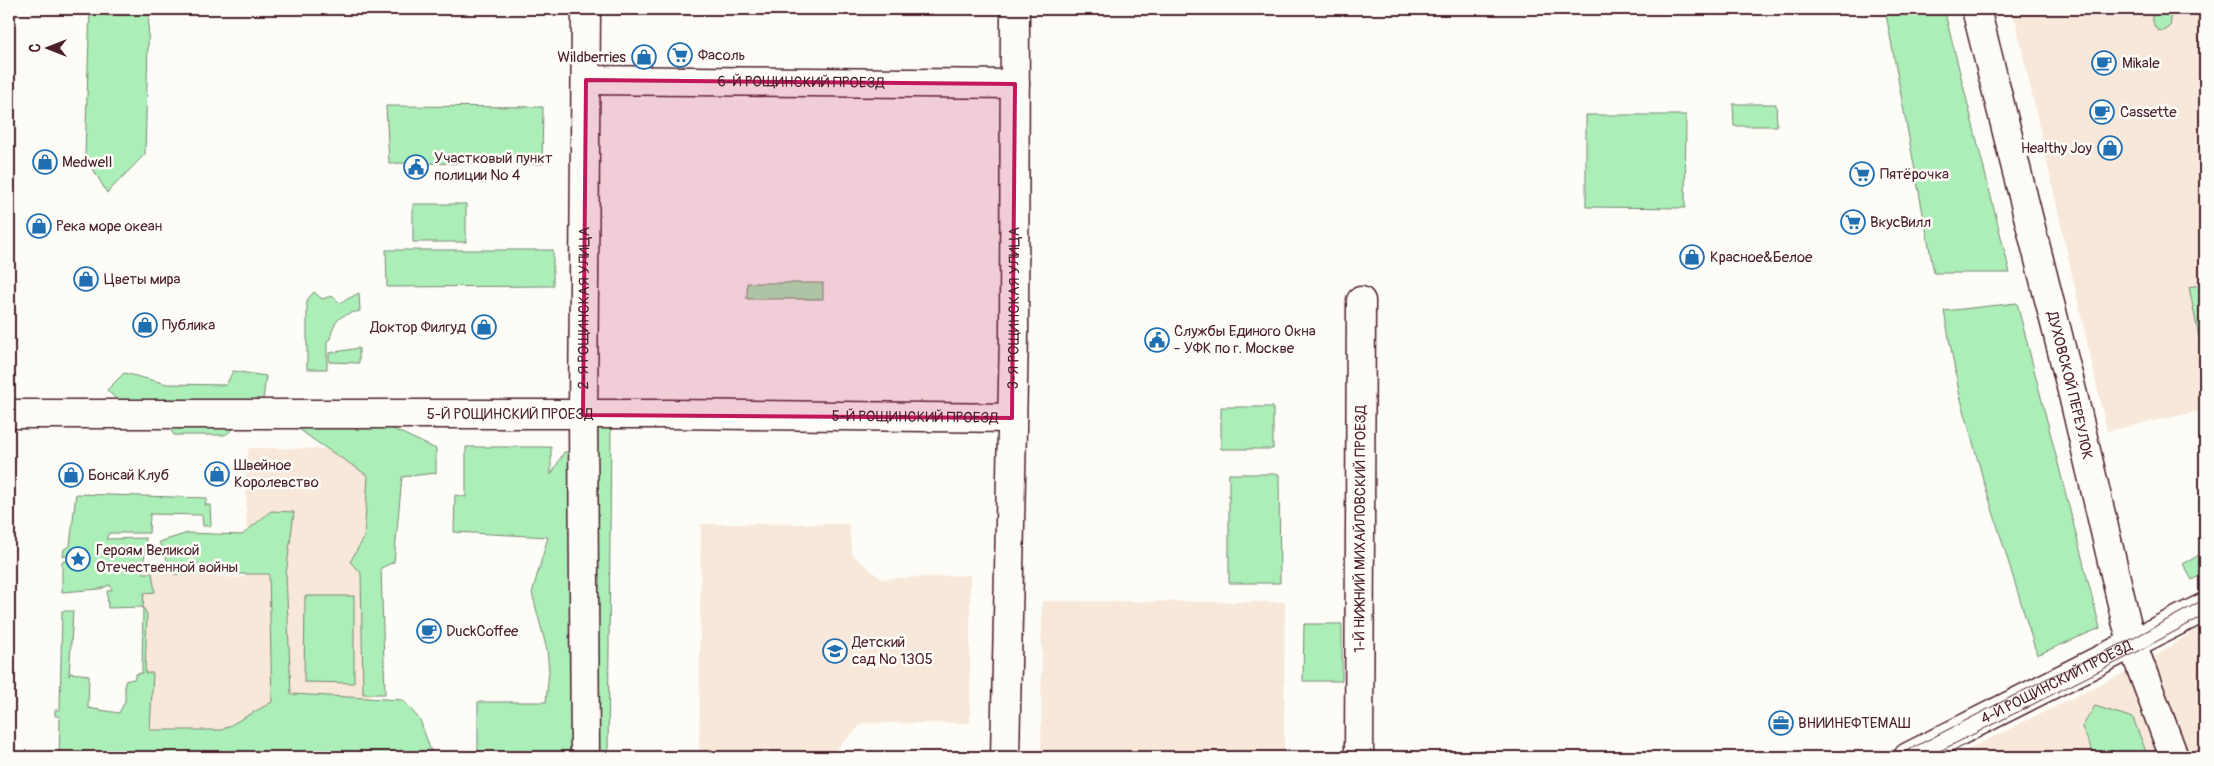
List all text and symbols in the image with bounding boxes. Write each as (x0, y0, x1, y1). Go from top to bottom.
north arrow (22, 22, 72, 72)
supermarket icon: Фасоль (667, 42, 693, 68)
text: С (27, 43, 44, 52)
shop icon: Wildberries (631, 44, 657, 70)
place label: Фасоль (698, 46, 746, 65)
place label: Wildberries (557, 48, 626, 67)
cafe icon: Mikale (2091, 50, 2117, 76)
place label: Mikale (2122, 54, 2160, 73)
street label: 6-Й РОЩИНСКИЙ ПРОЕЗД (717, 72, 886, 93)
cafe icon: Cassette (2089, 99, 2115, 125)
place label: Cassette (2120, 103, 2177, 122)
shop icon: Healthy Joy (2097, 135, 2123, 161)
place label: Healthy Joy (2021, 139, 2093, 158)
shop icon: Medwell (32, 149, 58, 175)
place label: Участковый пункт полиции № 4 (434, 149, 553, 185)
place label: Medwell (62, 153, 112, 172)
public building icon: Участковый пункт полиции № 4 (403, 154, 429, 180)
supermarket icon: Пятёрочка (1849, 161, 1875, 187)
place label: Пятёрочка (1880, 165, 1949, 184)
supermarket icon: ВкусВилл (1840, 209, 1866, 235)
shop icon: Река море океан (26, 213, 52, 239)
place label: ВкусВилл (1870, 213, 1931, 232)
place label: Река море океан (56, 217, 162, 236)
street label: 2-Я РОЩИНСКАЯ УЛИЦА (574, 226, 594, 389)
street label: 3-Я РОЩИНСКАЯ УЛИЦА (1004, 226, 1024, 390)
shop icon: Красное&Белое (1679, 244, 1705, 270)
place label: Красное&Белое (1710, 248, 1813, 267)
shop icon: Цветы мира (73, 266, 99, 292)
place label: Цветы мира (104, 270, 180, 289)
street label: ДУХОВСКОЙ ПЕРЕУЛОК (2042, 308, 2097, 462)
shop icon: Публика (132, 312, 158, 338)
shop icon: Доктор Филгуд (471, 314, 497, 340)
place label: Публика (162, 316, 215, 335)
place label: Доктор Филгуд (369, 318, 466, 337)
place label: Службы Единого Окна - УФК по г. Москве (1174, 322, 1316, 358)
public building icon: Службы Единого Окна - УФК по г. Москве (1144, 327, 1170, 353)
street label: 1-Й НИЖНИЙ МИХАЙЛОВСКИЙ ПРОЕЗД (1350, 404, 1371, 653)
street label: 5-Й РОЩИНСКИЙ ПРОЕЗД (427, 405, 594, 424)
street label: 5-Й РОЩИНСКИЙ ПРОЕЗД (831, 407, 999, 428)
place label: Швейное Королевство (234, 456, 319, 492)
shop icon: Швейное Королевство (204, 461, 230, 487)
shop icon: Бонсай Клуб (58, 462, 84, 488)
place label: Бонсай Клуб (88, 466, 170, 485)
place label: Героям Великой Отечественной войны (96, 541, 238, 577)
place icon: Героям Великой Отечественной войны (65, 546, 91, 572)
cafe icon: DuckCoffee (416, 618, 442, 644)
place label: DuckCoffee (446, 622, 519, 641)
place label: Детский сад № 1305 (851, 633, 933, 669)
street label: 4-Й РОЩИНСКИЙ ПРОЕЗД (1977, 636, 2136, 729)
school or university icon: Детский сад № 1305 (822, 638, 848, 664)
office icon: ВНИИНЕФТЕМАШ (1768, 710, 1794, 736)
place label: ВНИИНЕФТЕМАШ (1798, 714, 1911, 733)

